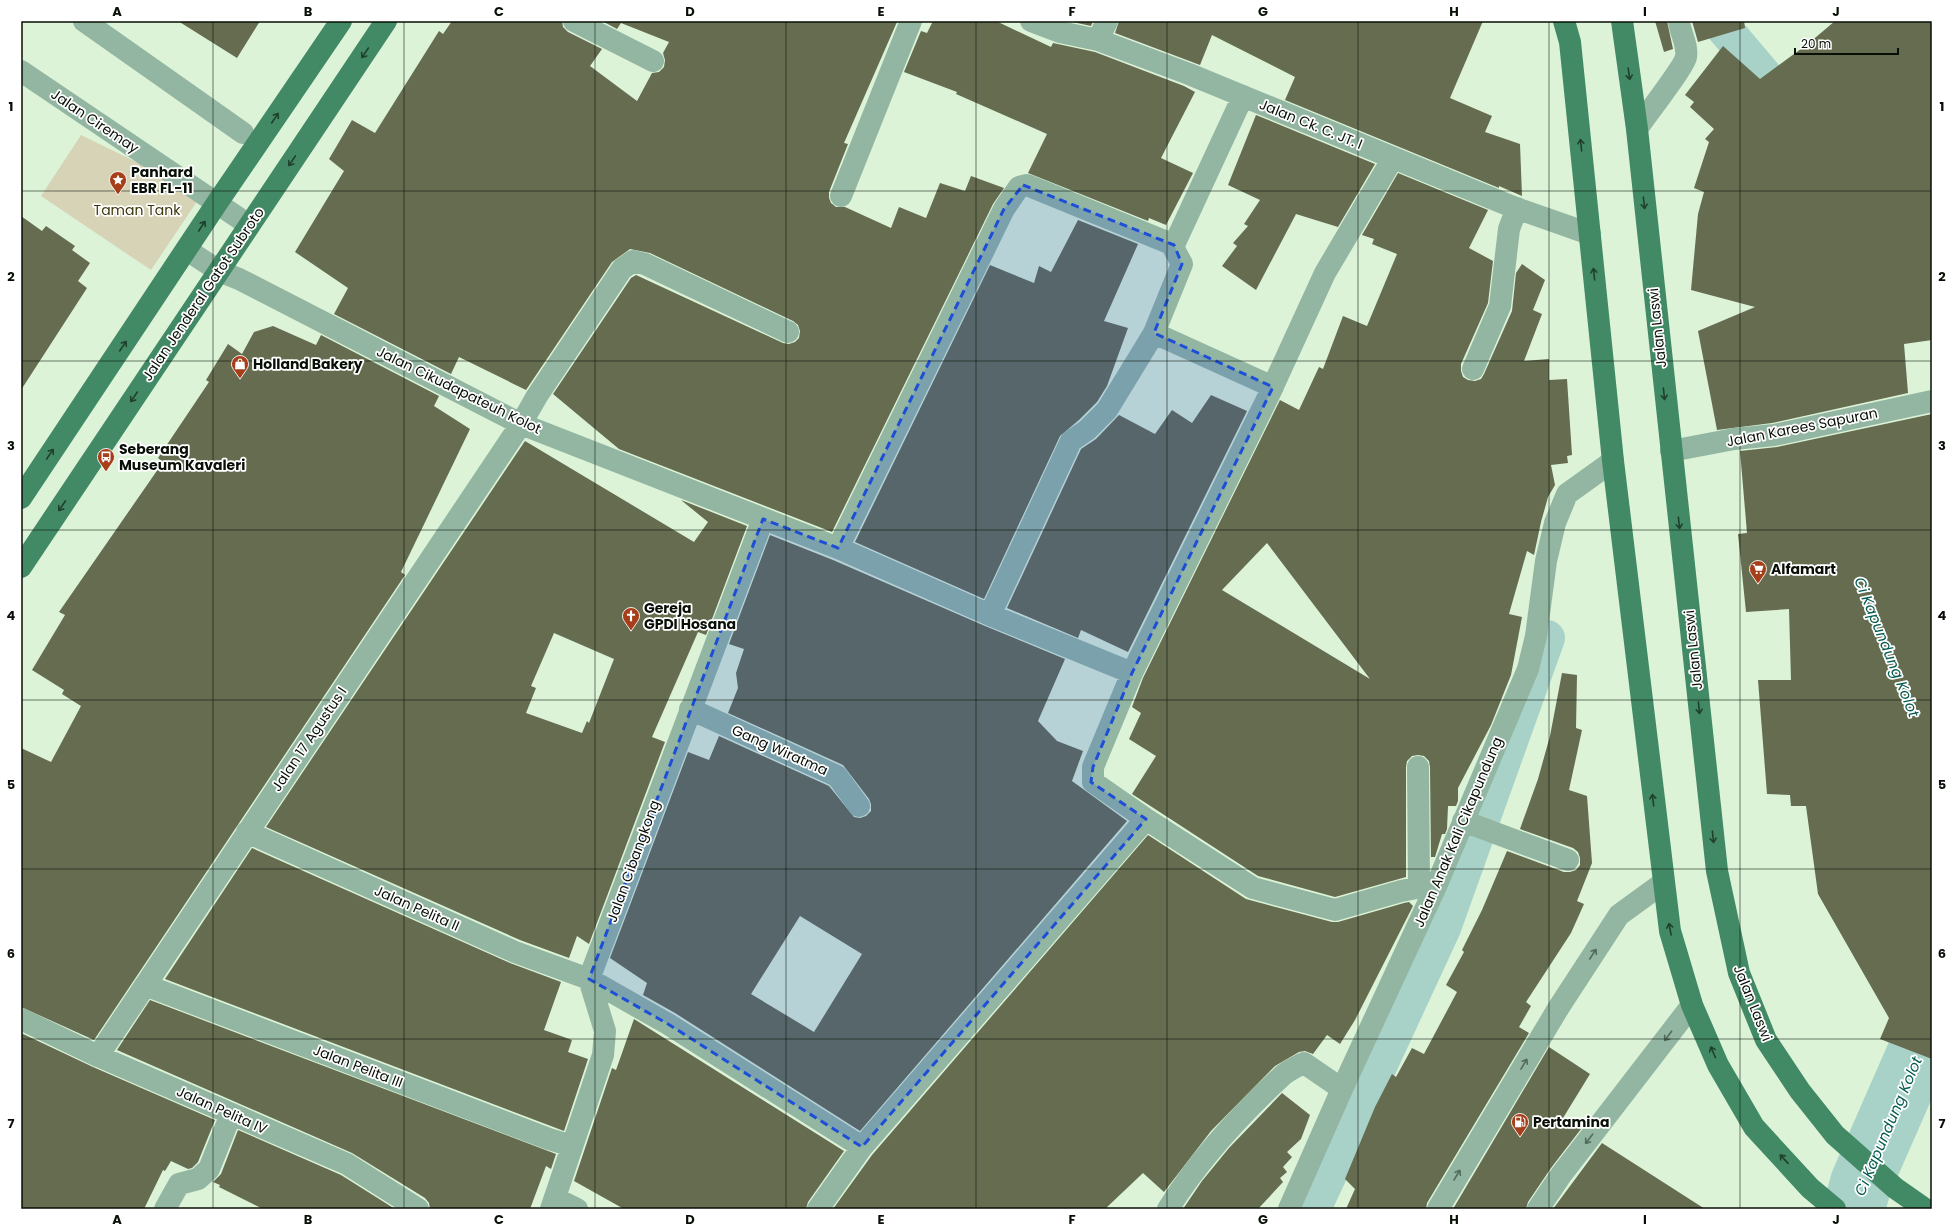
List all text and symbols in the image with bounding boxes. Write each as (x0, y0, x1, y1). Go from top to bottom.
text: A (112, 2, 122, 21)
text: B (304, 2, 313, 21)
text: C (494, 2, 504, 21)
text: D (685, 2, 695, 21)
text: E (877, 2, 885, 21)
text: F (1068, 2, 1076, 21)
text: G (1258, 2, 1268, 21)
text: H (1449, 2, 1459, 21)
text: I (1643, 2, 1647, 21)
text: J (1832, 2, 1840, 21)
scale bar (1795, 30, 1898, 56)
text: 20 m (1801, 35, 1831, 52)
one-way arrow (361, 48, 369, 59)
one-way arrow (1625, 67, 1633, 80)
street label: Jalan Ciremay (47, 84, 143, 158)
street label: Jalan Ck. C. JT. I (1256, 94, 1366, 154)
text: 1 (9, 97, 13, 116)
text: 1 (1940, 97, 1944, 116)
one-way arrow (271, 113, 279, 124)
one-way arrow (1577, 138, 1584, 151)
one-way arrow (288, 155, 296, 166)
place label: Panhard EBR FL-11 (131, 162, 193, 198)
place icon: Panhard EBR FL-11 (108, 170, 128, 195)
one-way arrow (1640, 196, 1648, 209)
park label: Taman Tank (94, 200, 181, 220)
street label: Jalan Jenderal Gatot Subroto (137, 203, 269, 385)
one-way arrow (198, 221, 206, 232)
text: 2 (7, 267, 15, 286)
text: 2 (1938, 267, 1946, 286)
one-way arrow (1590, 268, 1597, 281)
street label: Jalan Laswi (1643, 287, 1671, 369)
one-way arrow (119, 340, 127, 352)
street label: Jalan Cikudapateuh Kolot (373, 341, 545, 439)
shop icon: Holland Bakery (230, 354, 250, 379)
place label: Holland Bakery (253, 354, 363, 374)
one-way arrow (1661, 387, 1668, 400)
one-way arrow (130, 391, 138, 402)
street label: Jalan Karees Sapuran (1725, 403, 1879, 451)
text: 3 (7, 436, 15, 455)
text: 3 (1938, 436, 1946, 455)
place label: Seberang Museum Kavaleri (119, 439, 245, 475)
bus stop icon: Seberang Museum Kavaleri (96, 447, 116, 472)
one-way arrow (46, 449, 55, 460)
one-way arrow (58, 500, 66, 511)
one-way arrow (1675, 516, 1682, 529)
supermarket icon: Alfamart (1748, 559, 1768, 584)
place label: Alfamart (1771, 559, 1836, 579)
water label: Ci Kapundung Kolot (1849, 574, 1925, 721)
place label: Gereja GPDI Hosana (644, 598, 736, 634)
text: 4 (7, 606, 16, 625)
church icon: Gereja GPDI Hosana (621, 606, 641, 631)
text: 4 (1938, 606, 1947, 625)
street label: Jalan Laswi (1679, 609, 1707, 691)
street label: Jalan 17 Agustus I (267, 683, 351, 795)
one-way arrow (1695, 701, 1703, 714)
street label: Gang Wiratma (729, 720, 831, 780)
street label: Jalan Anak Kali Cikapundung (1409, 734, 1507, 930)
text: 5 (7, 775, 15, 794)
text: 5 (1938, 775, 1946, 794)
one-way arrow (1650, 794, 1657, 807)
street label: Jalan Cibangkong (602, 797, 664, 925)
one-way arrow (1709, 830, 1717, 843)
street label: Jalan Pelita II (371, 880, 463, 936)
one-way arrow (1666, 923, 1674, 936)
text: 6 (7, 944, 15, 963)
text: 6 (1938, 944, 1946, 963)
one-way arrow (1590, 948, 1598, 960)
street label: Jalan Laswi (1729, 962, 1777, 1044)
one-way arrow (1664, 1030, 1672, 1041)
street label: Jalan Pelita III (310, 1040, 406, 1092)
one-way arrow (1708, 1046, 1716, 1058)
water label: Ci Kapundung Kolot (1849, 1053, 1927, 1199)
one-way arrow (1520, 1059, 1528, 1070)
street label: Jalan Pelita IV (173, 1081, 271, 1139)
fuel station icon: Pertamina (1510, 1112, 1530, 1137)
place label: Pertamina (1533, 1112, 1609, 1132)
text: 7 (8, 1114, 15, 1133)
text: 7 (1939, 1114, 1946, 1133)
one-way arrow (1585, 1133, 1593, 1144)
one-way arrow (1779, 1154, 1788, 1165)
one-way arrow (1453, 1169, 1461, 1181)
text: A (112, 1210, 122, 1229)
text: B (304, 1210, 313, 1229)
text: C (494, 1210, 504, 1229)
text: D (685, 1210, 695, 1229)
text: E (877, 1210, 885, 1229)
text: F (1068, 1210, 1076, 1229)
text: G (1258, 1210, 1268, 1229)
text: H (1449, 1210, 1459, 1229)
text: I (1643, 1210, 1647, 1229)
text: J (1832, 1210, 1840, 1229)

